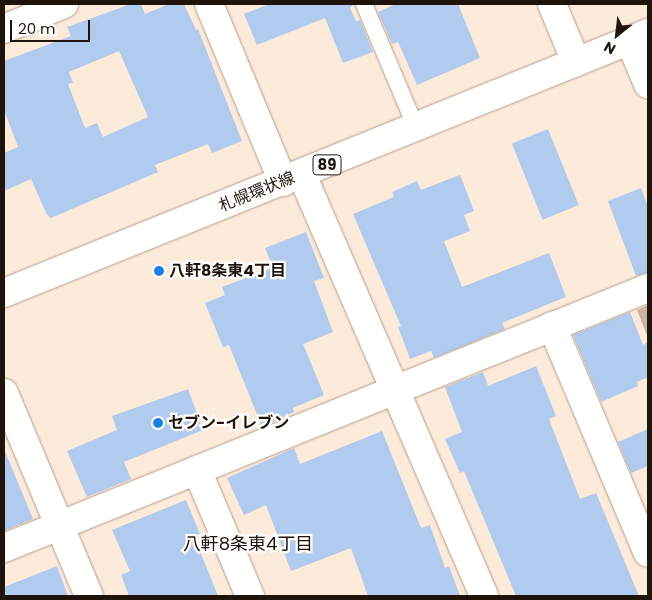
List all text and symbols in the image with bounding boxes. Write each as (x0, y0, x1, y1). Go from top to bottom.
scale bar (12, 10, 92, 42)
north arrow (592, 10, 642, 60)
text: 20 m (18, 18, 56, 39)
text: N (600, 37, 619, 59)
road number: 89 (312, 152, 342, 178)
street label: 札幌環状線 (216, 168, 298, 216)
place label: 八軒8条東4丁目 (169, 261, 286, 281)
marker: 八軒8条東4丁目 (153, 265, 165, 277)
place label: セブン-イレブン (168, 413, 289, 433)
marker: セブン-イレブン (152, 417, 164, 429)
district label: 八軒8条東4丁目 (183, 533, 313, 555)

